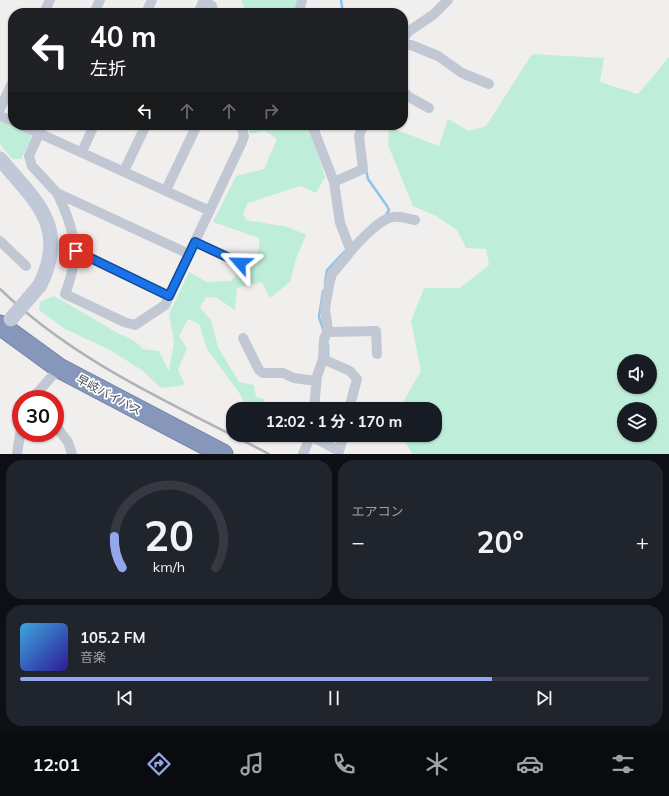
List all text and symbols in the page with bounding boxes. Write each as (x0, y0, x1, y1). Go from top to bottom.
text: 40 m (90, 19, 156, 54)
icon: left (24, 24, 76, 76)
text: 左折 (90, 57, 126, 80)
icon: left (134, 100, 156, 122)
icon: ahead (176, 100, 198, 122)
icon: ahead (218, 100, 240, 122)
icon: right (260, 100, 282, 122)
pin (59, 234, 93, 268)
icon: arrive (65, 240, 87, 262)
position arrow (219, 242, 261, 284)
map controls (617, 354, 657, 442)
button: sound (617, 354, 657, 394)
street label: 早岐バイパス (74, 371, 144, 418)
speed limit sign: 30 (12, 390, 64, 442)
button: layers (617, 402, 657, 442)
text: 12:02 · 1 分 · 170 m (266, 412, 402, 431)
text: エアコン (352, 503, 404, 519)
text: 20 (144, 508, 194, 560)
text: 20° (477, 523, 524, 561)
text: − (352, 528, 365, 556)
text: + (636, 528, 649, 556)
text: km/h (153, 557, 185, 575)
text: 105.2 FM (80, 628, 145, 647)
text: 音楽 (80, 649, 106, 665)
icon: previous (114, 687, 136, 709)
icon: pause (323, 687, 345, 709)
icon: next (533, 687, 555, 709)
icon: directions (145, 750, 173, 778)
icon: music (238, 750, 266, 778)
icon: phone (330, 750, 358, 778)
icon: climate (423, 750, 451, 778)
icon: car (516, 750, 544, 778)
icon: filters (609, 750, 637, 778)
text: 12:01 (32, 753, 80, 776)

